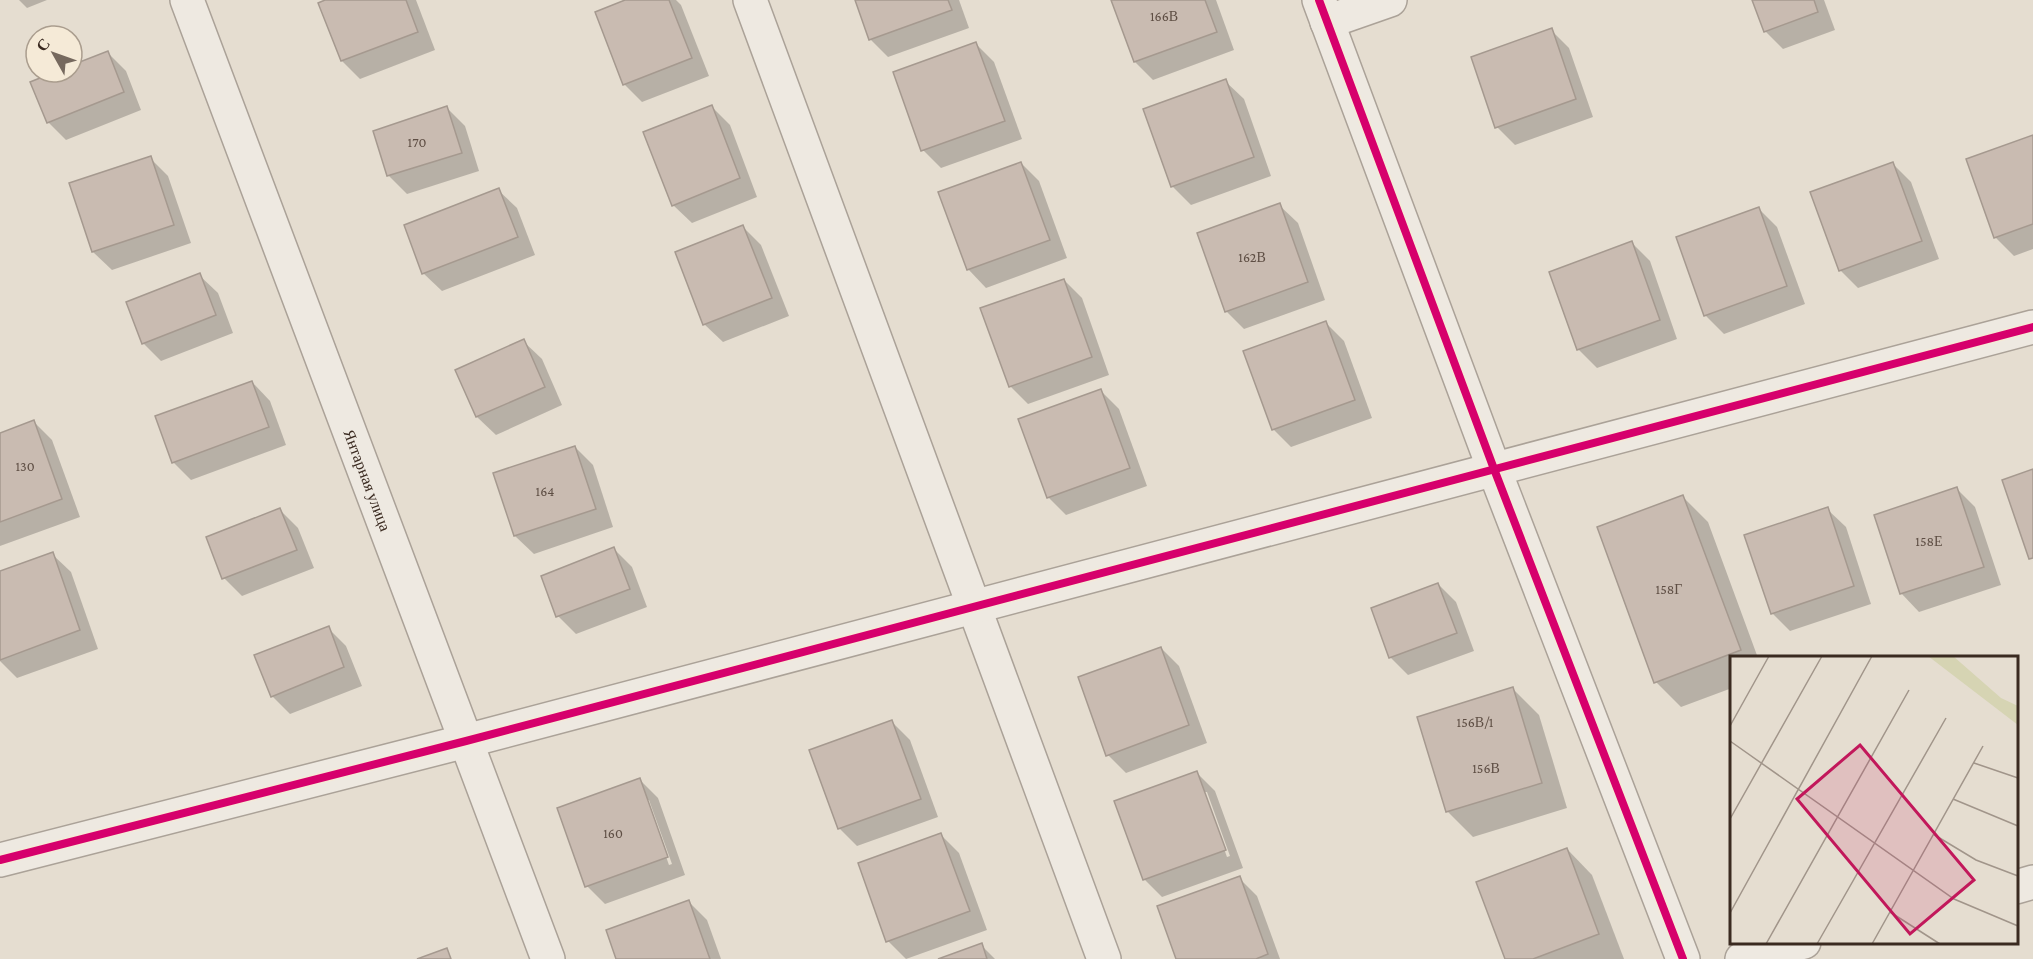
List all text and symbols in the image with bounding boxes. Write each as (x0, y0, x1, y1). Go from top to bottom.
house number: 166В (1150, 8, 1178, 24)
north arrow (24, 24, 84, 84)
text: С (33, 35, 53, 55)
house number: 170 (408, 134, 426, 150)
house number: 162В (1238, 249, 1266, 265)
street label: Янтарная улица (341, 427, 395, 533)
house number: 130 (15, 458, 35, 474)
house number: 164 (536, 483, 554, 499)
house number: 158Е (1915, 533, 1943, 549)
house number: 158Г (1656, 581, 1682, 597)
inset map (1730, 656, 2018, 944)
house number: 156В/1 (1456, 714, 1494, 730)
house number: 156В (1472, 760, 1500, 776)
house number: 160 (603, 825, 623, 841)

